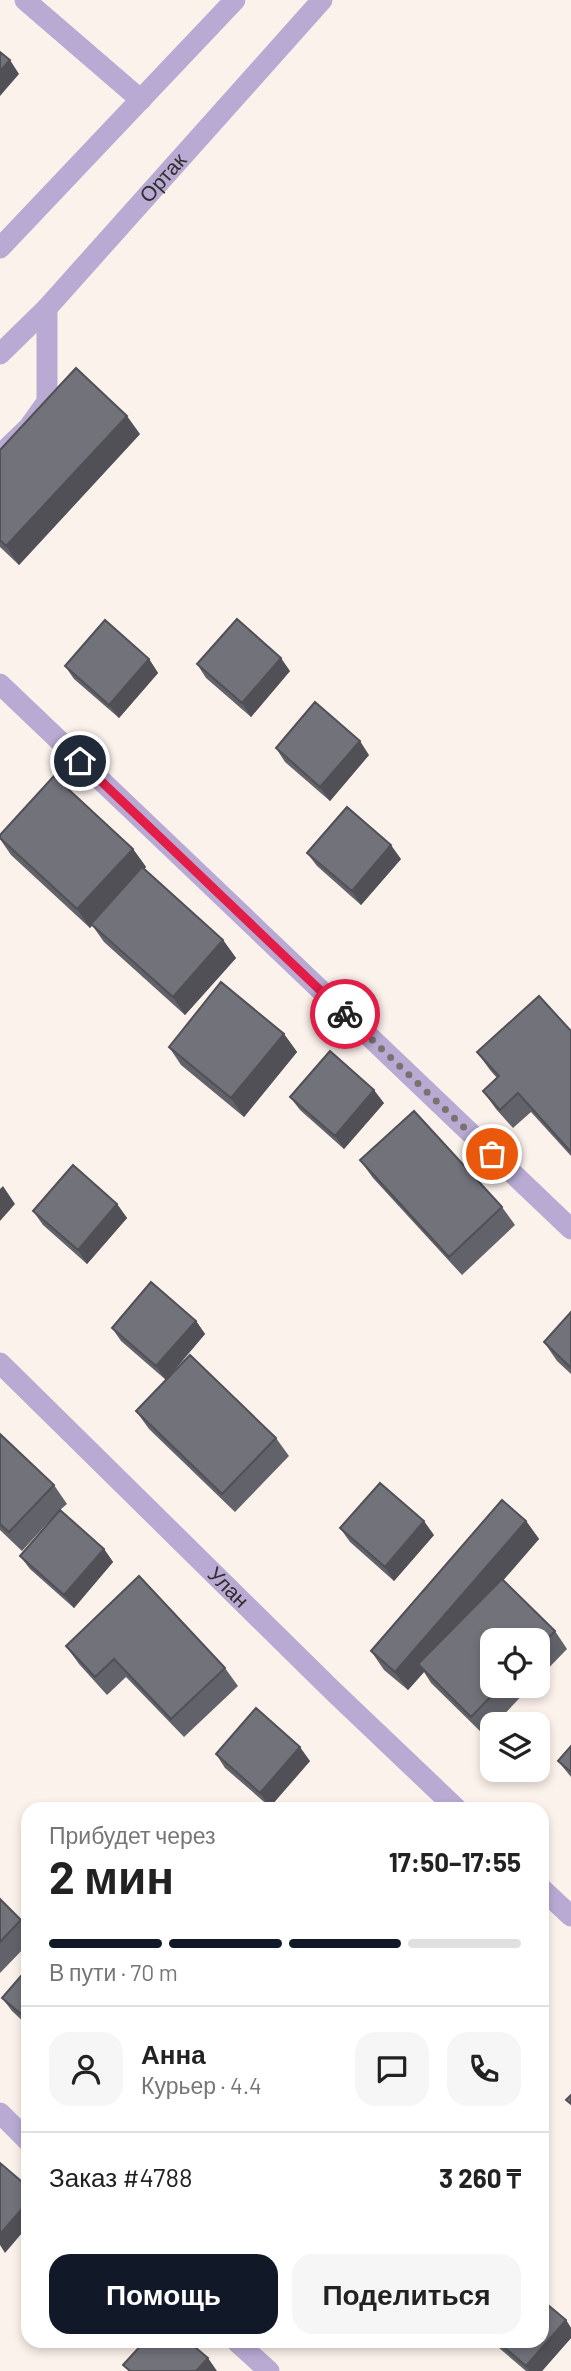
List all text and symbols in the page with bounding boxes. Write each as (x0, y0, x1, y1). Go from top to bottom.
street label: Ортак (133, 147, 191, 207)
pin (50, 731, 110, 791)
icon: home (61, 742, 99, 780)
courier (310, 979, 380, 1049)
icon: bike (326, 995, 364, 1033)
pin (462, 1124, 522, 1184)
icon: bag (473, 1135, 511, 1173)
street label: Улан (203, 1561, 255, 1612)
map controls (480, 1628, 550, 1782)
button: locate (480, 1628, 550, 1698)
button: layers (480, 1712, 550, 1782)
text: Прибудет через (49, 1821, 216, 1849)
text: 17:50–17:55 (389, 1846, 521, 1877)
text: 2 мин (49, 1848, 174, 1903)
text: В пути · 70 m (49, 1958, 178, 1986)
button: person (49, 2032, 123, 2106)
button: chat (355, 2032, 429, 2106)
button: phone (447, 2032, 521, 2106)
text: Анна (141, 2038, 206, 2069)
text: Курьер · 4.4 (141, 2071, 262, 2099)
text: Заказ #4788 (49, 2161, 192, 2192)
text: 3 260 ₸ (439, 2162, 521, 2193)
button: Помощь (49, 2254, 278, 2334)
button: Поделиться (292, 2254, 521, 2334)

